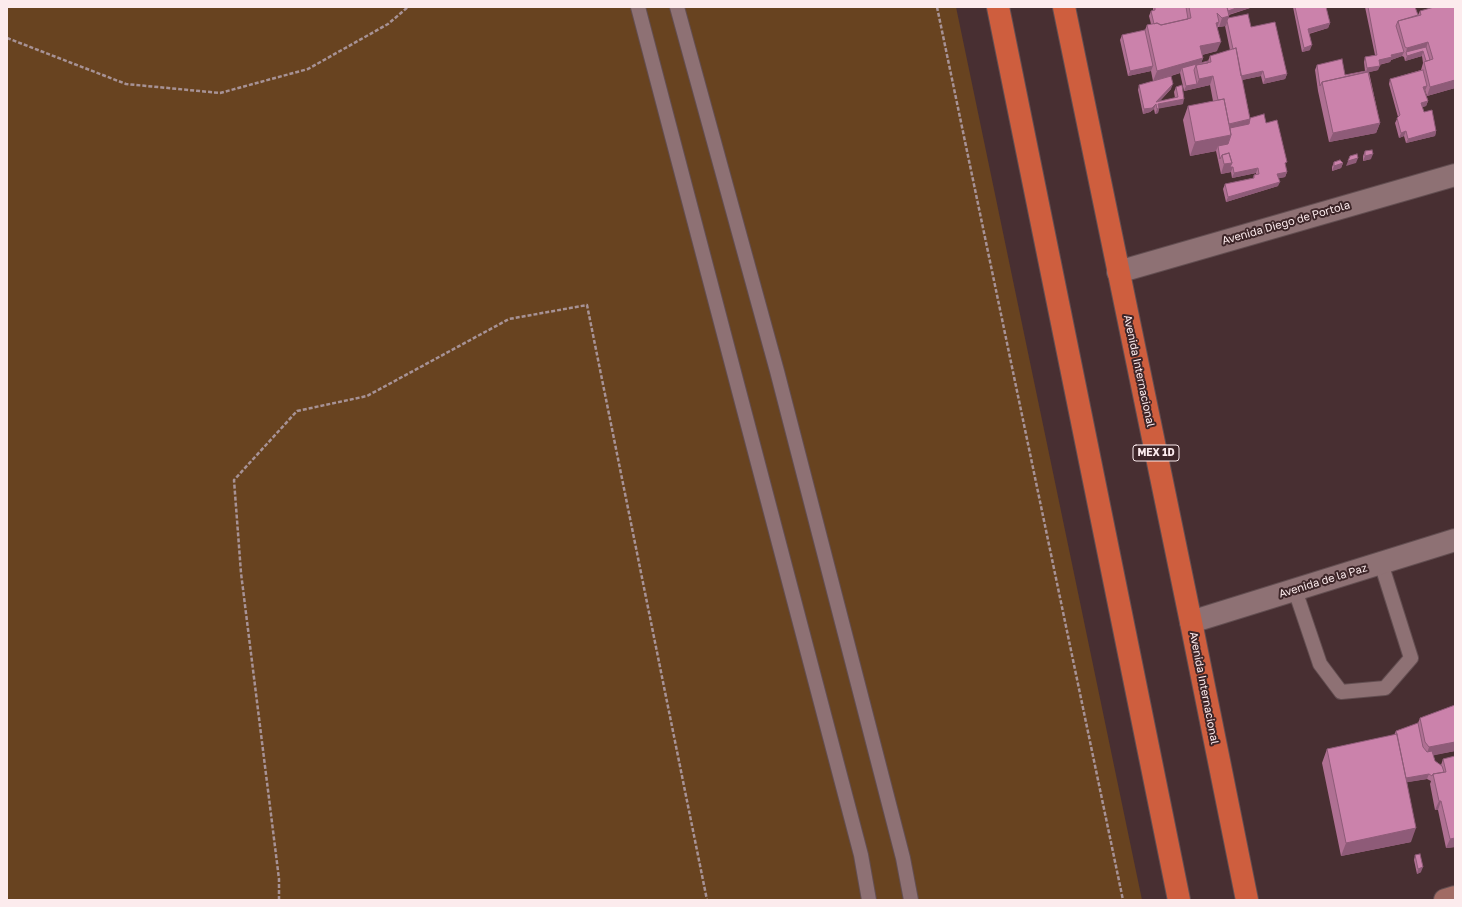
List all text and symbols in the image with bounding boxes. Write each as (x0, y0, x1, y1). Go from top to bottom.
street label: Avenida Diego de Portola (1221, 198, 1351, 248)
street label: Avenida Internacional (1121, 314, 1157, 428)
road number: MEX 1D (1133, 445, 1179, 461)
street label: Avenida de la Paz (1277, 561, 1369, 601)
street label: Avenida Internacional (1187, 630, 1221, 746)

